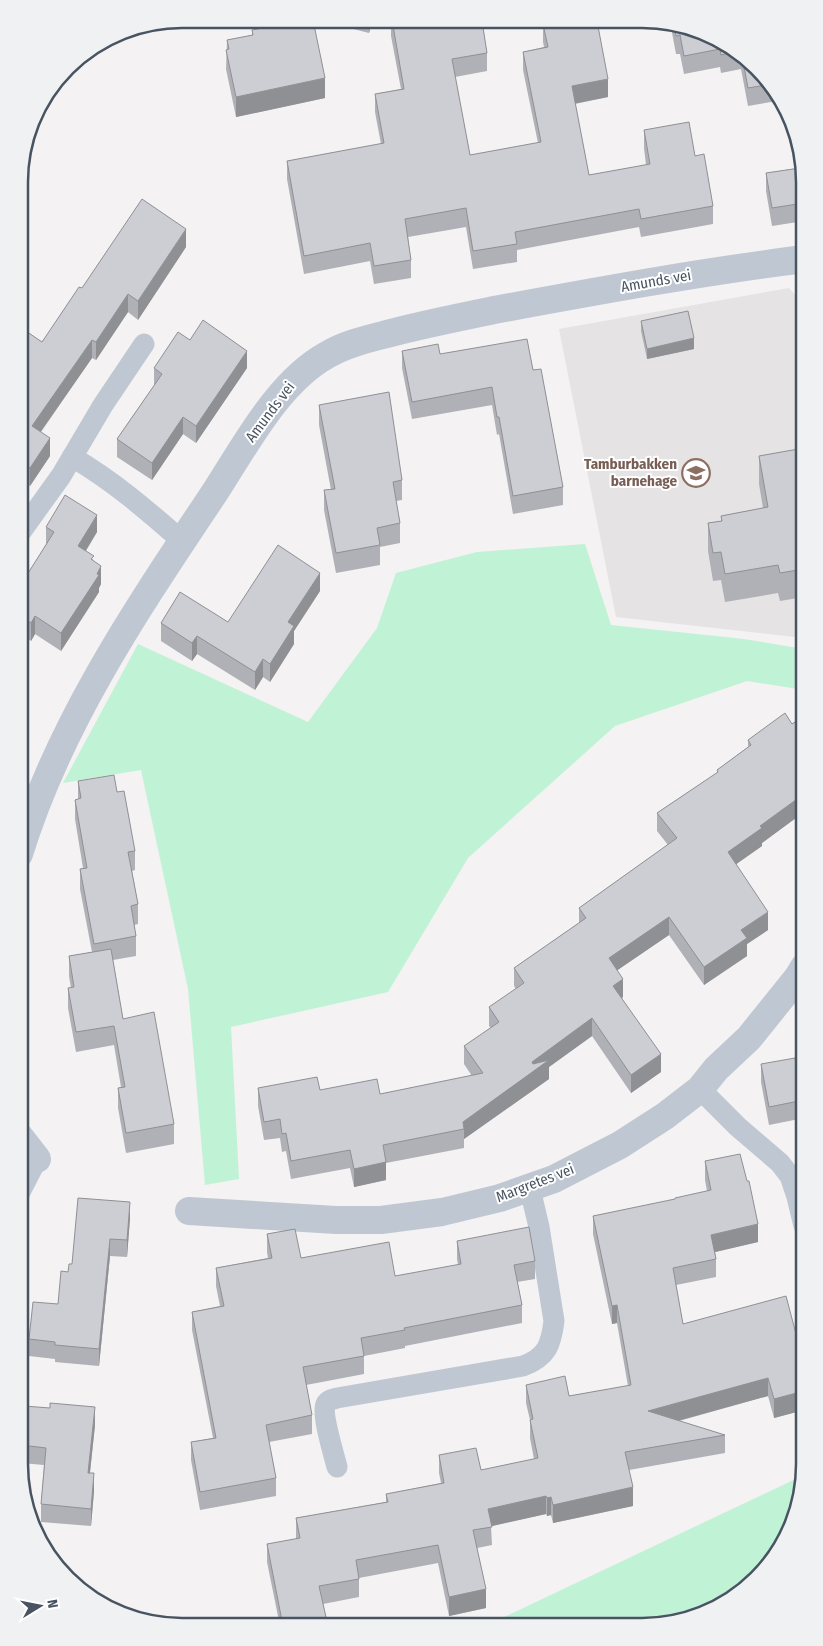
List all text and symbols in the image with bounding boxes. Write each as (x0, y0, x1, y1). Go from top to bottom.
street label: Amunds vei (619, 266, 693, 296)
street label: Amunds vei (241, 378, 299, 446)
place label: Tamburbakken barnehage (584, 455, 677, 490)
school or university icon: Tamburbakken barnehage (681, 458, 711, 488)
street label: Margretes vei (493, 1160, 577, 1206)
north arrow (15, 1581, 65, 1631)
text: N (43, 1598, 61, 1609)

